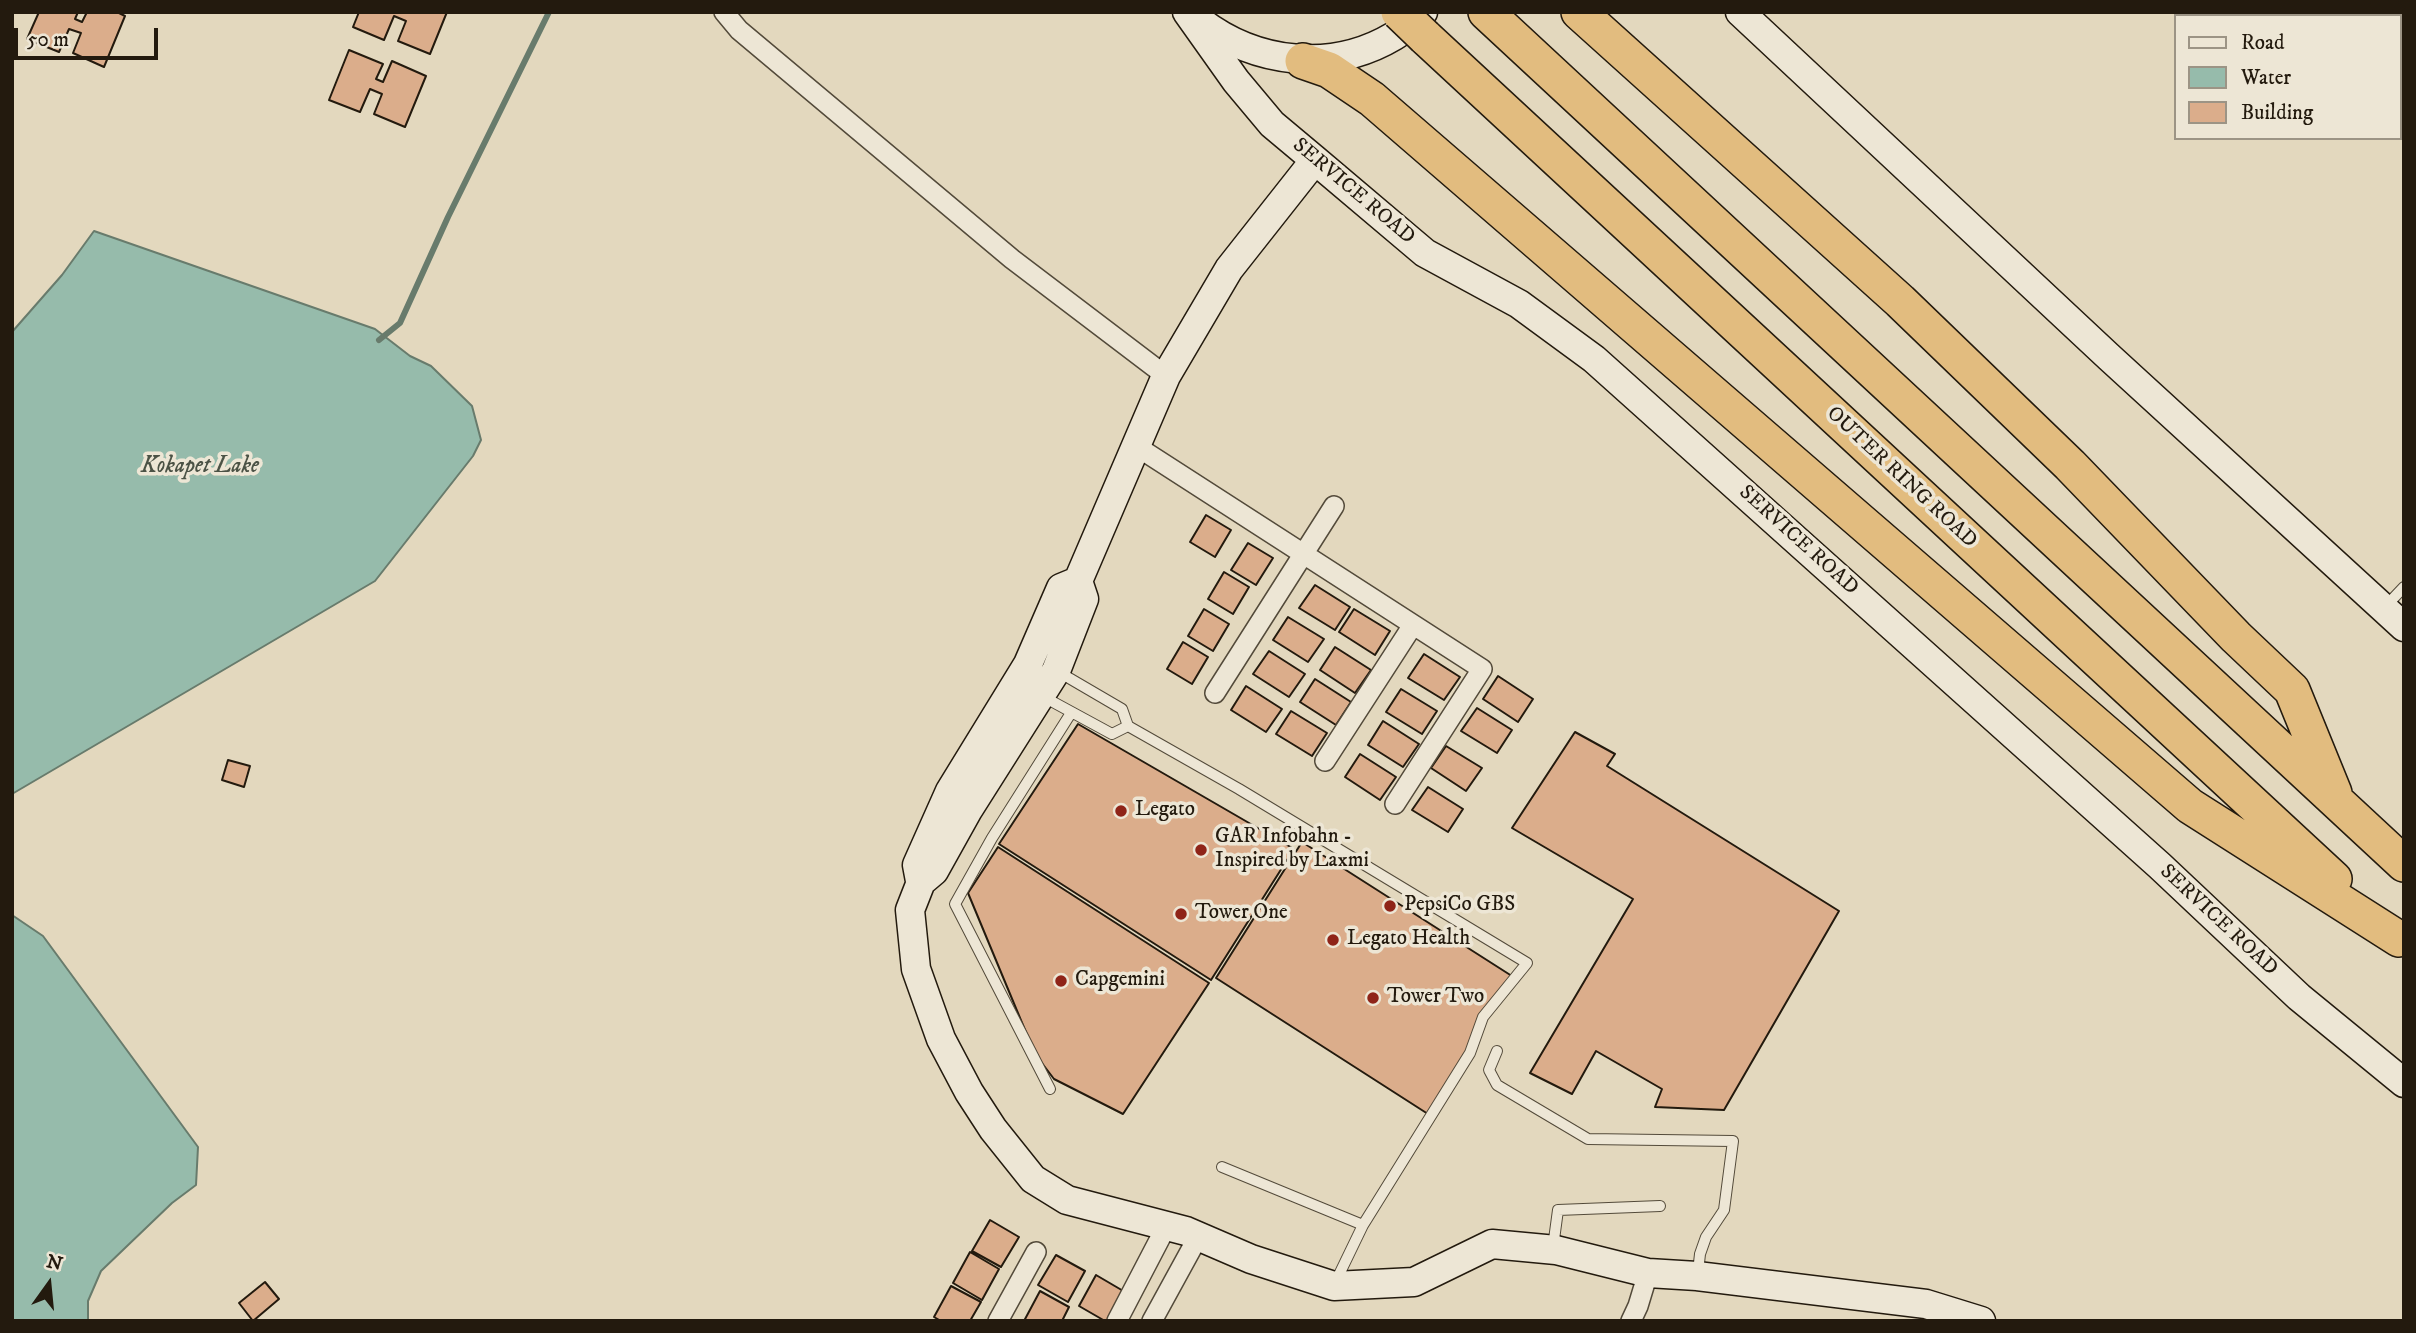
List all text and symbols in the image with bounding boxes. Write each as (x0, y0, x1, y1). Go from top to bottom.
scale bar (18, 14, 161, 58)
legend (2174, 14, 2402, 140)
text: 50 m (27, 27, 69, 53)
text: Road (2241, 30, 2285, 56)
text: Water (2241, 65, 2291, 91)
text: Building (2241, 100, 2313, 126)
street label: SERVICE ROAD (1287, 133, 1419, 251)
street label: OUTER RING ROAD (1821, 402, 1981, 554)
water label: Kokapet Lake (141, 453, 259, 481)
street label: SERVICE ROAD (1733, 481, 1863, 601)
place label: Legato (1135, 798, 1195, 824)
marker: Legato (1113, 803, 1129, 819)
place label: GAR Infobahn - Inspired by Laxmi (1215, 825, 1369, 875)
marker: GAR Infobahn - Inspired by Laxmi (1193, 842, 1209, 858)
street label: SERVICE ROAD (2154, 860, 2282, 982)
place label: PepsiCo GBS (1404, 893, 1515, 919)
marker: PepsiCo GBS (1382, 898, 1398, 914)
place label: Tower One (1195, 901, 1288, 927)
marker: Tower One (1173, 906, 1189, 922)
place label: Legato Health (1347, 927, 1470, 953)
marker: Legato Health (1325, 932, 1341, 948)
place label: Capgemini (1075, 968, 1165, 994)
marker: Capgemini (1053, 973, 1069, 989)
place label: Tower Two (1387, 985, 1484, 1011)
marker: Tower Two (1365, 990, 1381, 1006)
north arrow (14, 1249, 84, 1319)
text: N (44, 1250, 65, 1276)

